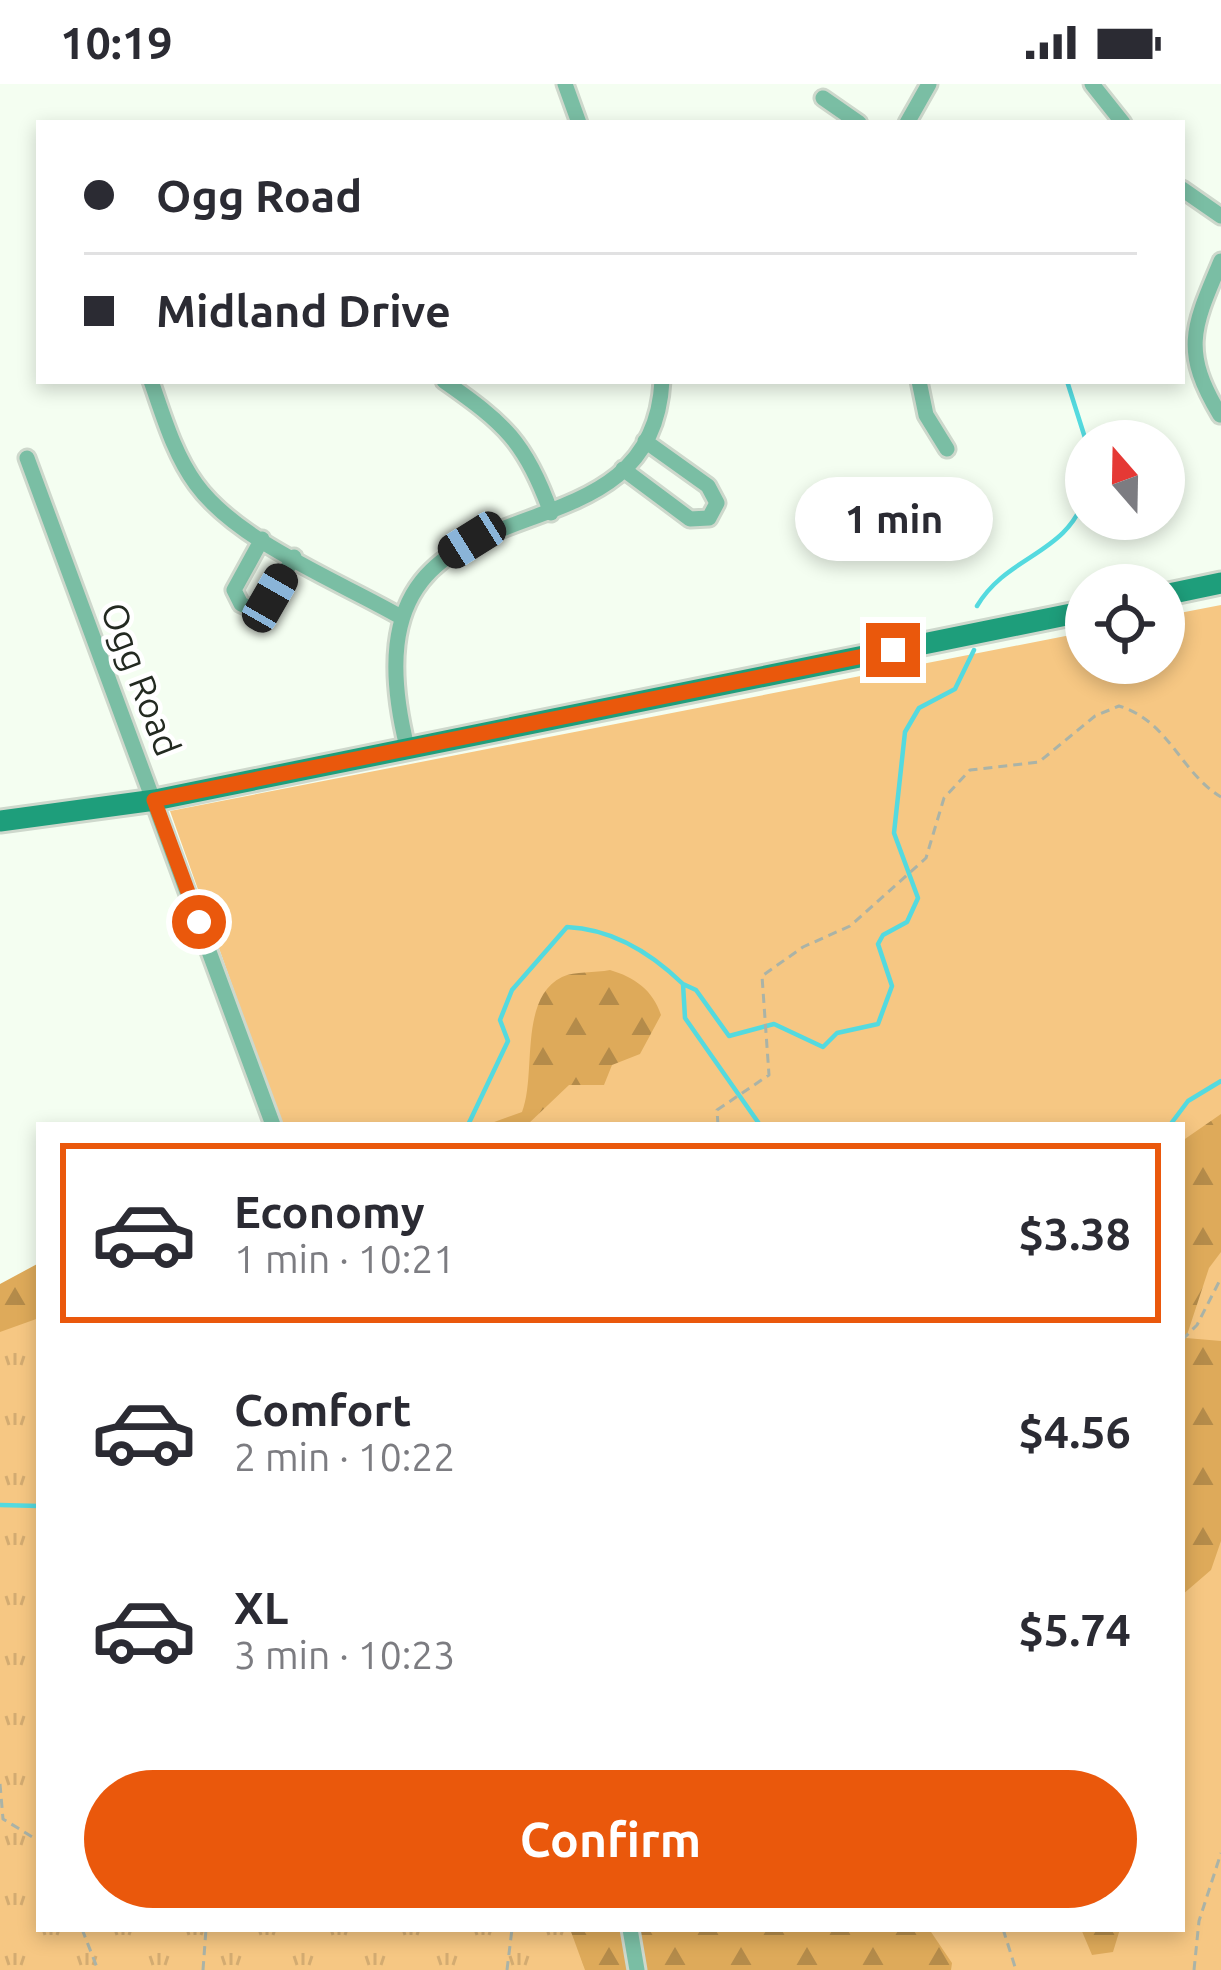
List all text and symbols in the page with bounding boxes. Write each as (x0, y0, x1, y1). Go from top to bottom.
text: 10:19 (60, 17, 173, 68)
text: Ogg Road (156, 170, 362, 221)
text: Midland Drive (156, 285, 451, 336)
north arrow (1065, 420, 1185, 540)
map controls (1065, 420, 1185, 684)
callout: 1 min (794, 476, 992, 560)
text: 1 min (845, 497, 943, 540)
car (432, 506, 512, 574)
car (236, 558, 304, 638)
button: locate (1065, 564, 1185, 684)
street label: Ogg Road (94, 597, 189, 761)
route end (866, 623, 920, 677)
route start (172, 895, 226, 949)
icon: car (90, 1179, 198, 1287)
text: Economy (234, 1186, 425, 1237)
text: $3.38 (1018, 1208, 1131, 1259)
text: 1 min · 10:21 (234, 1237, 455, 1280)
icon: car (90, 1377, 198, 1485)
text: Comfort (234, 1384, 411, 1435)
text: $4.56 (1018, 1406, 1131, 1457)
text: 2 min · 10:22 (234, 1435, 455, 1478)
icon: car (90, 1575, 198, 1683)
text: XL (234, 1582, 288, 1633)
text: $5.74 (1018, 1604, 1131, 1655)
text: 3 min · 10:23 (234, 1633, 455, 1676)
button: Confirm (84, 1770, 1137, 1908)

